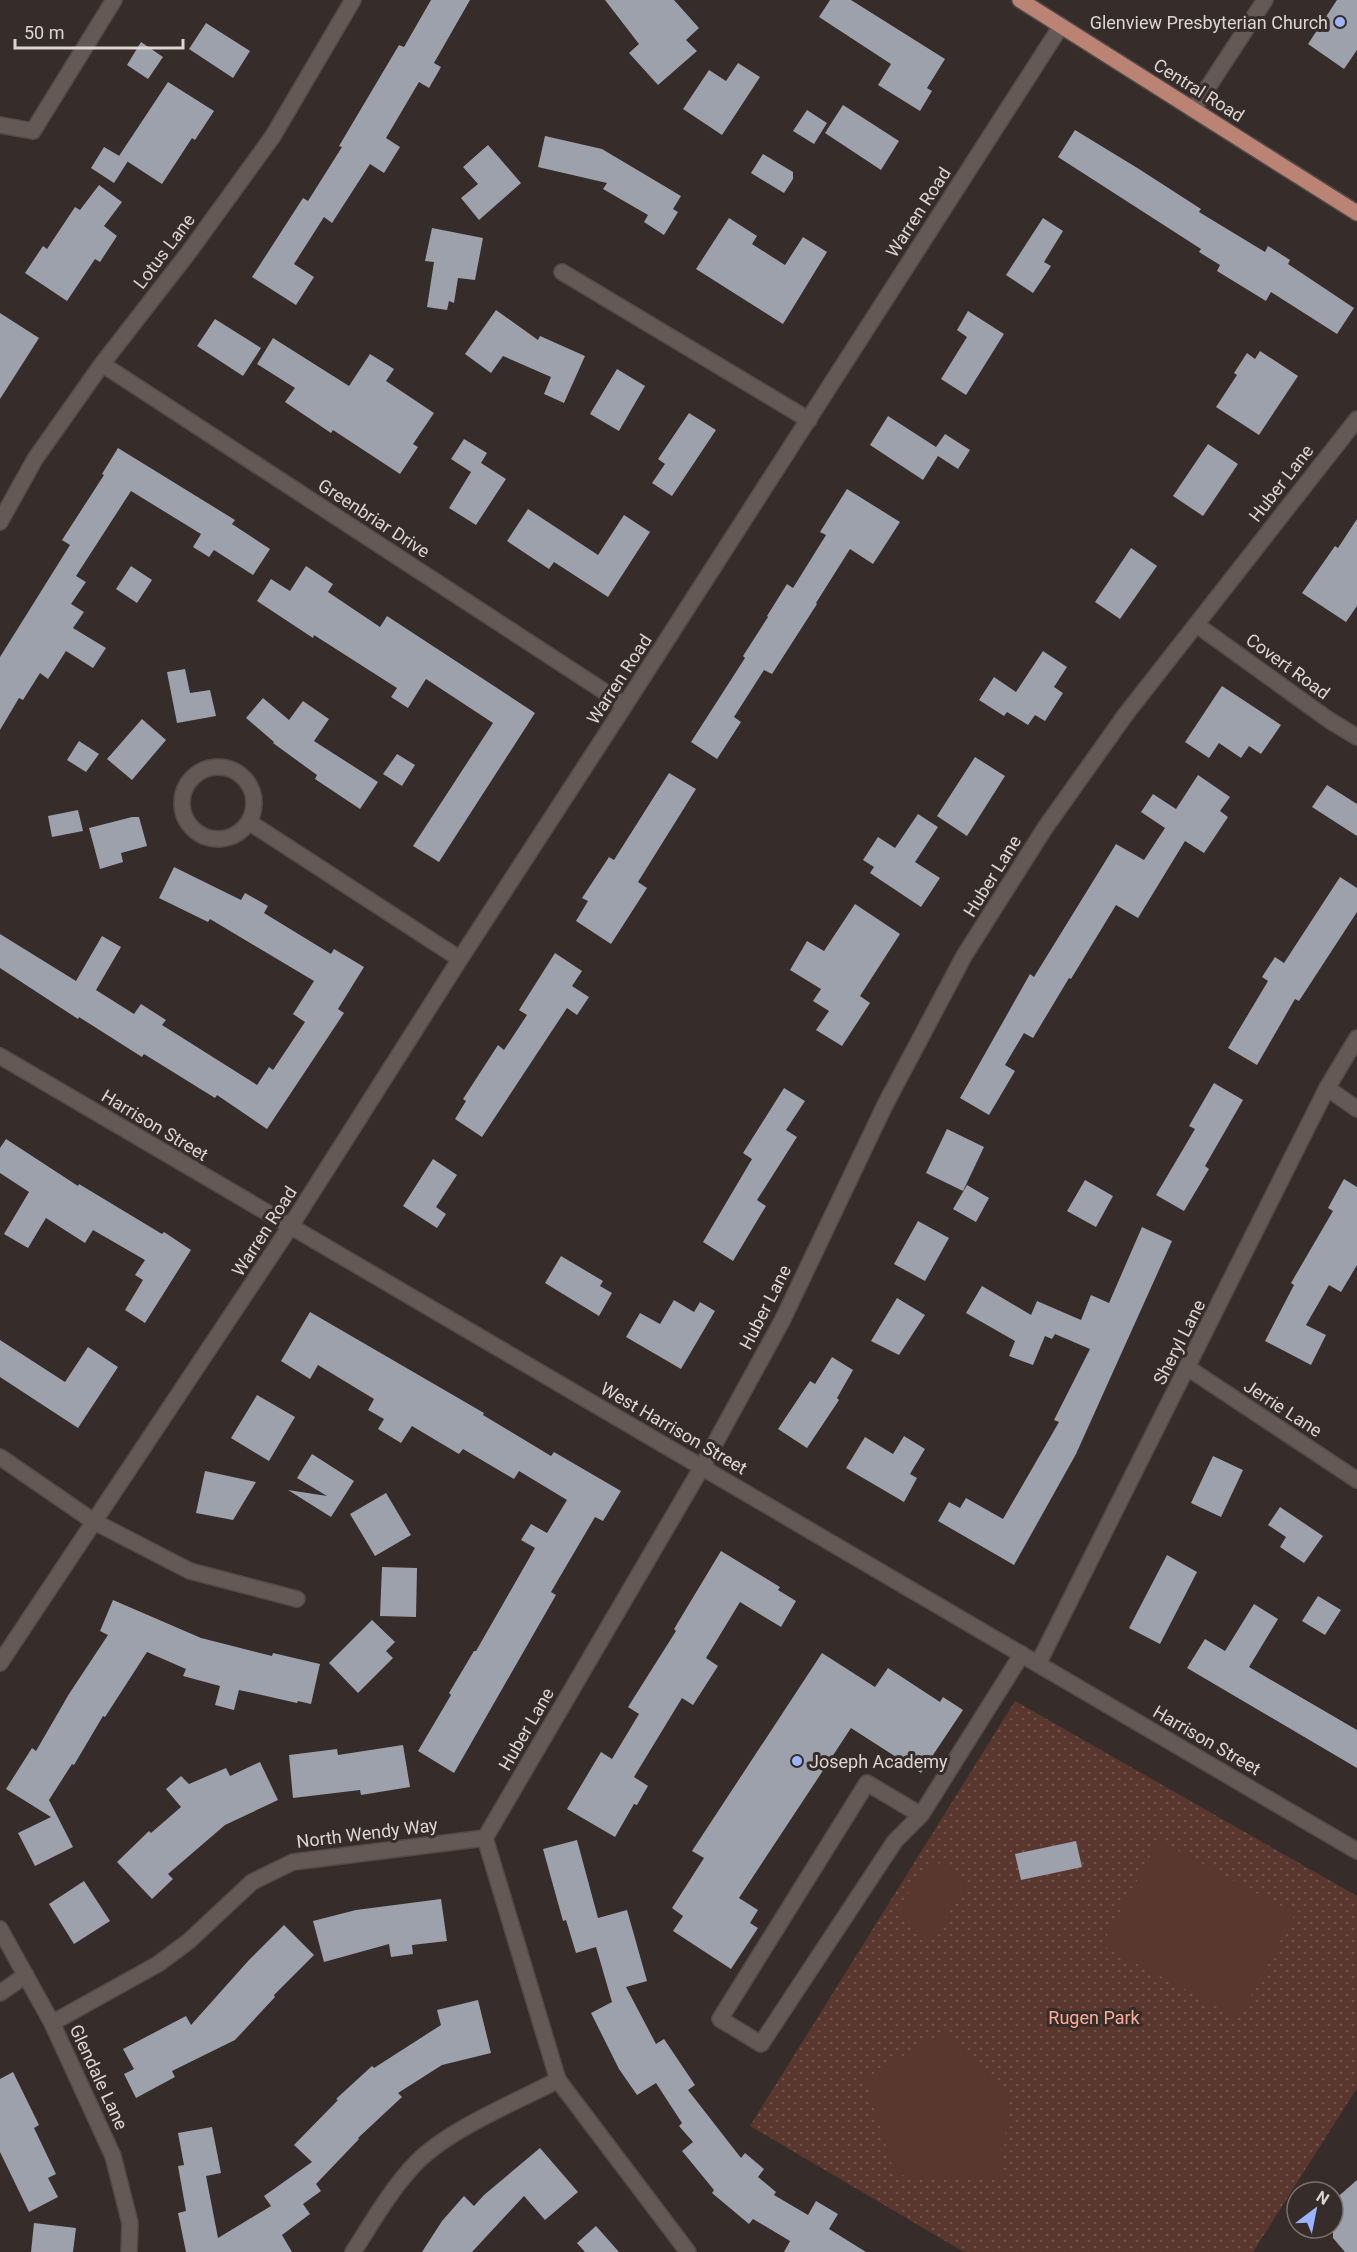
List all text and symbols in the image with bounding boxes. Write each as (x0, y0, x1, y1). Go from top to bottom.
scale bar (15, 12, 183, 50)
place label: Glenview Presbyterian Church (1090, 12, 1328, 33)
marker: Glenview Presbyterian Church (1333, 15, 1347, 29)
text: 50 m (24, 22, 64, 43)
street label: Central Road (1150, 54, 1248, 126)
street label: Warren Road (881, 163, 955, 261)
street label: Lotus Lane (129, 209, 199, 293)
street label: Huber Lane (1244, 440, 1318, 526)
street label: Greenbriar Drive (314, 474, 434, 562)
street label: Covert Road (1242, 629, 1334, 703)
street label: Warren Road (582, 630, 656, 728)
street label: Huber Lane (959, 831, 1025, 921)
street label: Harrison Street (98, 1085, 212, 1165)
street label: Warren Road (227, 1182, 301, 1280)
street label: Huber Lane (735, 1261, 795, 1353)
street label: Sheryl Lane (1149, 1296, 1209, 1388)
street label: Jerrie Lane (1240, 1375, 1326, 1441)
street label: West Harrison Street (597, 1378, 751, 1479)
street label: Huber Lane (494, 1684, 558, 1774)
street label: Harrison Street (1150, 1701, 1265, 1779)
place label: Joseph Academy (809, 1751, 948, 1772)
marker: Joseph Academy (790, 1754, 804, 1768)
street label: North Wendy Way (295, 1814, 439, 1852)
park label: Rugen Park (1048, 2007, 1141, 2028)
street label: Glendale Lane (66, 2021, 132, 2133)
north arrow (1285, 2180, 1345, 2240)
text: N (1313, 2187, 1333, 2209)

